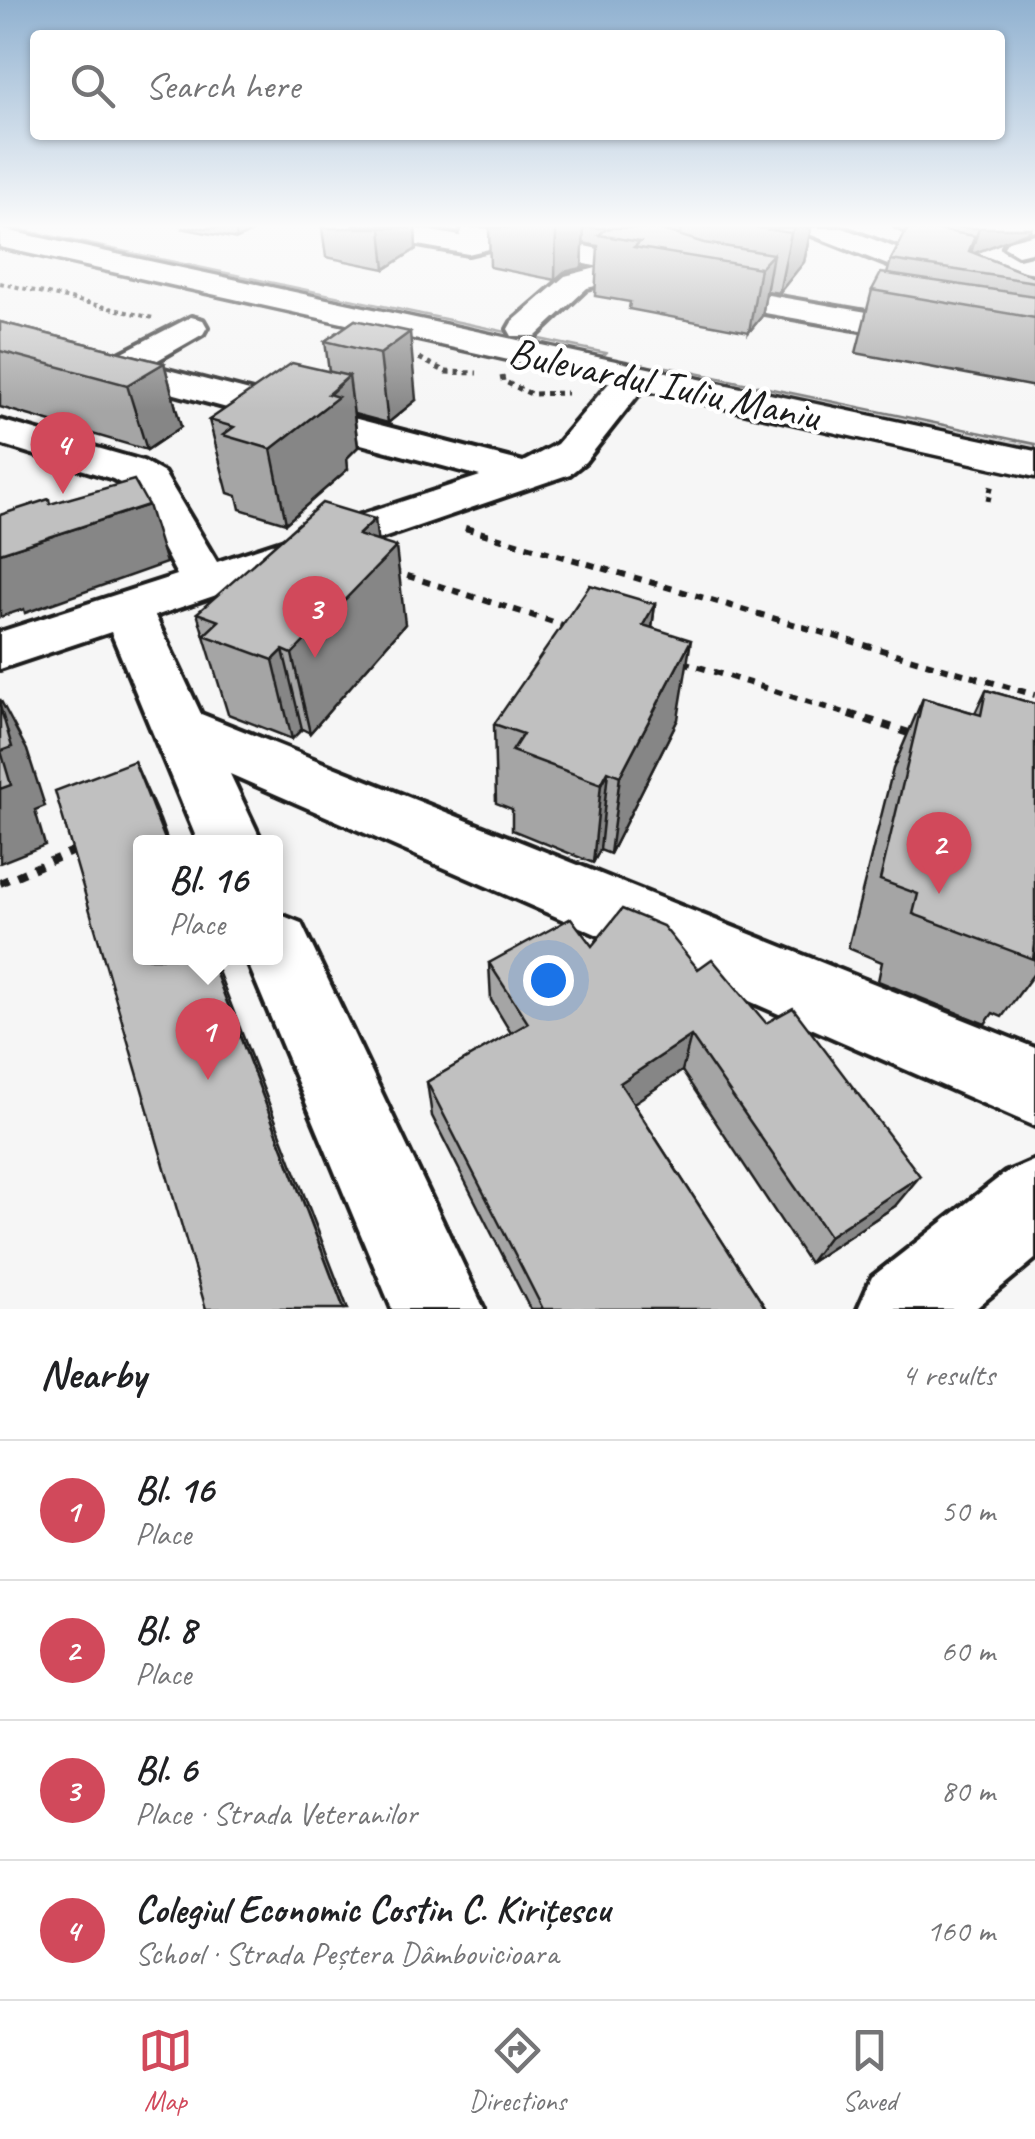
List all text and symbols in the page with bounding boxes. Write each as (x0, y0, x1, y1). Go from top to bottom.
search box (30, 30, 1005, 140)
icon: search (65, 58, 120, 113)
text: Search here (145, 62, 300, 109)
street label: Bulevardul Iuliu Maniu (504, 325, 826, 443)
pin: 4 (30, 412, 96, 494)
pin: 3 (282, 576, 348, 658)
pin: 2 (906, 812, 972, 894)
popup (133, 835, 283, 965)
text: Bl. 16 (169, 856, 247, 903)
text: Place (169, 903, 225, 944)
your location (523, 955, 574, 1006)
pin: 1 (176, 998, 240, 1080)
text: Nearby (40, 1348, 146, 1401)
text: 4 results (901, 1354, 995, 1395)
text: Bl. 16 (135, 1466, 214, 1513)
text: 1 (65, 1490, 80, 1531)
text: 50 m (941, 1490, 995, 1531)
text: Place (135, 1513, 191, 1554)
text: Bl. 8 (135, 1606, 196, 1653)
text: 2 (65, 1630, 80, 1671)
text: 60 m (941, 1630, 995, 1671)
text: Place (135, 1653, 191, 1694)
text: Bl. 6 (135, 1746, 197, 1793)
text: 3 (65, 1770, 80, 1811)
text: 80 m (941, 1770, 995, 1811)
text: Place · Strada Veteranilor (135, 1793, 417, 1834)
text: Colegiul Economic Costin C. Kirițescu (135, 1886, 610, 1933)
text: 4 (65, 1910, 80, 1951)
text: 160 m (926, 1910, 995, 1951)
text: School · Strada Peștera Dâmbovicioara (135, 1933, 558, 1974)
tab: Map (138, 2023, 193, 2118)
tab: Directions (469, 2023, 566, 2118)
tab: Saved (842, 2023, 897, 2118)

